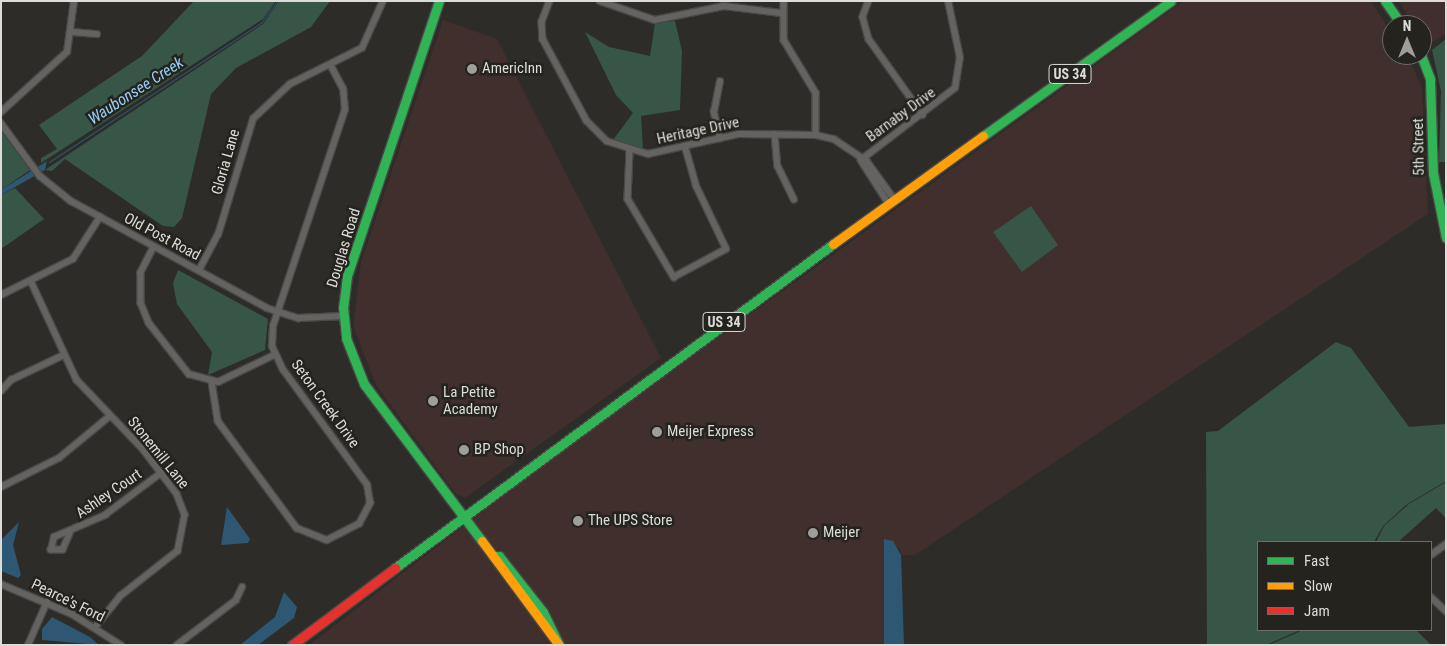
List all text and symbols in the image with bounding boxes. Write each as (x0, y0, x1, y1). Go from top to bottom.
north arrow (1382, 15, 1432, 65)
text: N (1403, 18, 1411, 34)
water label: Waubonsee Creek (85, 53, 187, 129)
place label: AmericInn (482, 60, 542, 78)
road number: US 34 (1048, 62, 1092, 86)
marker: AmericInn (466, 63, 478, 75)
street label: Barnaby Drive (863, 84, 939, 146)
street label: Heritage Drive (655, 113, 741, 149)
street label: 5th Street (1409, 118, 1429, 176)
street label: Gloria Lane (208, 127, 244, 197)
street label: Douglas Road (323, 206, 365, 290)
street label: Old Post Road (121, 209, 203, 265)
road number: US 34 (702, 311, 746, 334)
street label: Seton Creek Drive (287, 356, 363, 452)
place label: La Petite Academy (443, 383, 498, 418)
marker: La Petite Academy (427, 395, 439, 407)
street label: Stonemill Lane (123, 413, 193, 493)
place label: Meijer Express (667, 423, 754, 441)
marker: Meijer Express (651, 426, 663, 438)
place label: BP Shop (474, 441, 524, 459)
marker: BP Shop (458, 444, 470, 456)
street label: Ashley Court (73, 465, 145, 523)
place label: The UPS Store (588, 512, 673, 530)
marker: The UPS Store (572, 515, 584, 527)
place label: Meijer (823, 524, 860, 542)
marker: Meijer (807, 527, 819, 539)
legend (1257, 541, 1432, 631)
text: Fast (1304, 552, 1329, 570)
street label: Pearce's Ford (28, 575, 108, 627)
text: Slow (1304, 577, 1333, 595)
text: Jam (1304, 602, 1330, 620)

